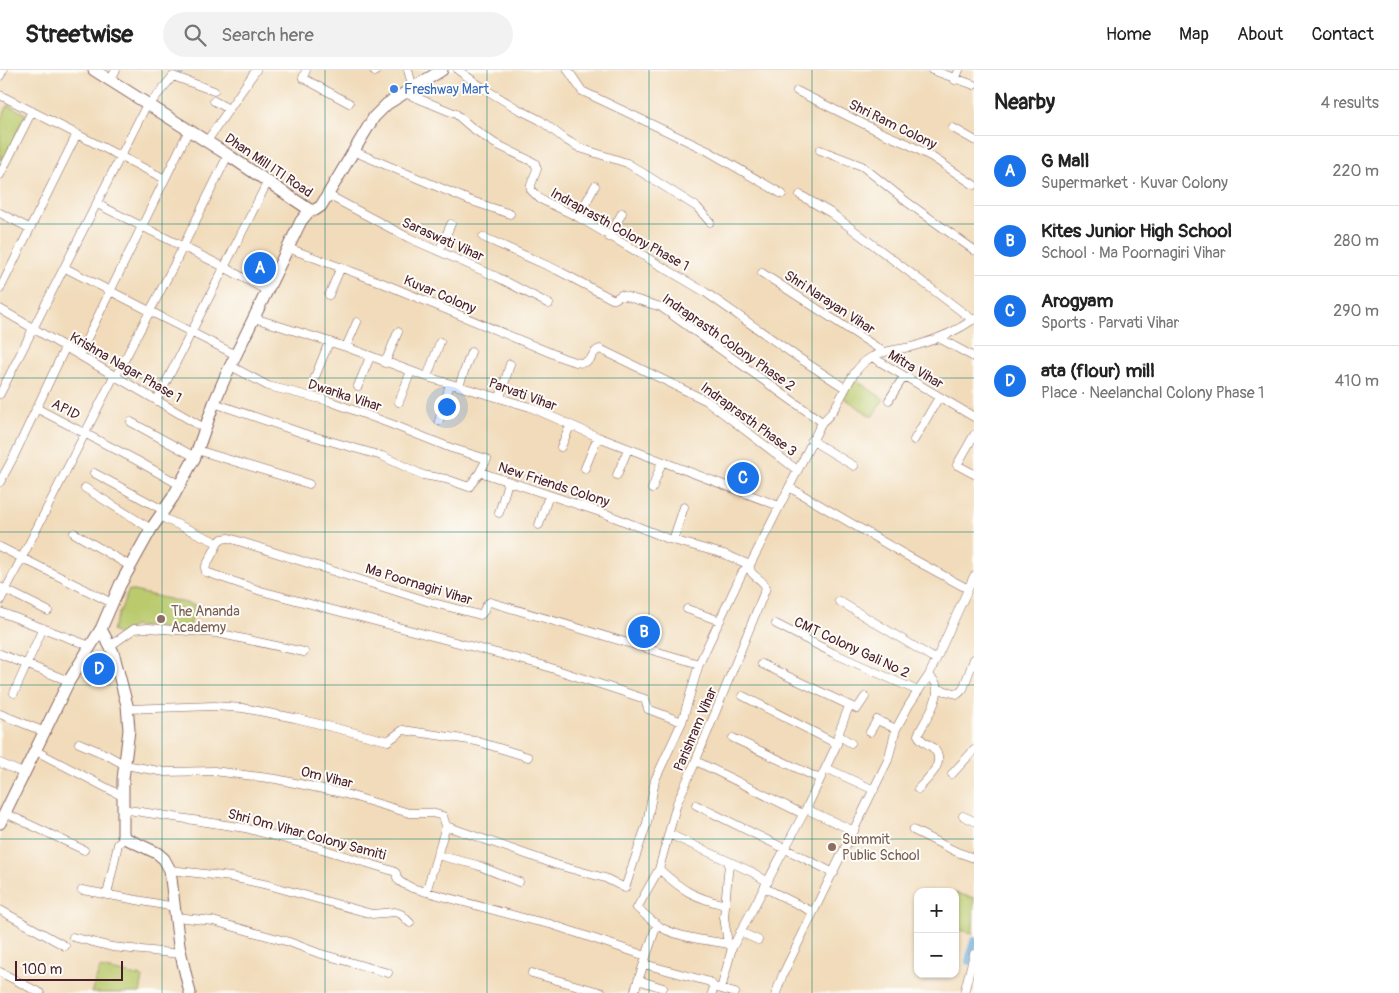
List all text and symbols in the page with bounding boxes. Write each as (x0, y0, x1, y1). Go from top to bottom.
search box (163, 12, 513, 57)
text: Streetwise (25, 20, 133, 49)
icon: search (181, 21, 209, 49)
text: Search here (221, 23, 314, 47)
text: Home (1106, 23, 1151, 46)
text: Map (1179, 23, 1209, 46)
text: About (1237, 23, 1283, 46)
text: Contact (1311, 23, 1374, 46)
place label: Freshway Mart (404, 81, 489, 98)
marker: Freshway Mart (388, 83, 400, 95)
text: Nearby (994, 89, 1055, 116)
text: 4 results (1321, 93, 1379, 113)
street label: Shri Ram Colony (846, 96, 940, 153)
street label: Dhan Mill ITI Road (222, 130, 316, 201)
text: G Mall (1041, 149, 1089, 173)
text: A (1005, 161, 1015, 181)
text: 220 m (1333, 161, 1379, 181)
text: Supermarket · Kuvar Colony (1041, 173, 1228, 193)
street label: Indraprasth Colony Phase 1 (547, 184, 692, 275)
street label: Saraswati Vihar (399, 214, 486, 265)
text: Kites Junior High School (1041, 219, 1232, 243)
text: B (1005, 231, 1015, 251)
text: 280 m (1333, 231, 1379, 251)
text: School · Ma Poornagiri Vihar (1041, 243, 1226, 263)
pin: A (244, 249, 276, 287)
street label: Shri Narayan Vihar (781, 267, 878, 338)
street label: Kuvar Colony (401, 272, 478, 317)
text: Arogyam (1041, 289, 1113, 313)
street label: Indraprasth Colony Phase 2 (659, 290, 799, 395)
text: C (1005, 301, 1015, 321)
text: 290 m (1333, 301, 1379, 321)
text: Sports · Parvati Vihar (1041, 313, 1179, 333)
street label: Krishna Nagar Phase 1 (67, 329, 185, 406)
street label: Mitra Vihar (885, 346, 947, 393)
text: ata (flour) mill (1041, 359, 1155, 383)
text: D (1005, 371, 1015, 391)
text: 410 m (1335, 371, 1379, 391)
street label: Parvati Vihar (486, 374, 559, 415)
street label: Dwarika Vihar (306, 376, 384, 415)
street label: Indraprasth Phase 3 (697, 379, 800, 460)
text: Place · Neelanchal Colony Phase 1 (1041, 383, 1264, 403)
your location (434, 394, 460, 420)
street label: APID (49, 395, 83, 424)
street label: New Friends Colony (496, 458, 612, 510)
pin: C (727, 459, 759, 497)
street label: Ma Poornagiri Vihar (363, 560, 474, 609)
place label: The Ananda Academy (171, 603, 240, 636)
marker: The Ananda Academy (155, 613, 167, 625)
pin: B (628, 613, 660, 651)
street label: CMT Colony Gali No 2 (791, 613, 912, 682)
pin: D (83, 650, 115, 688)
street label: Parishram Vihar (670, 684, 721, 774)
street label: Om Vihar (299, 763, 355, 792)
street label: Shri Om Vihar Colony Samiti (226, 805, 388, 864)
place label: Summit Public School (842, 831, 920, 864)
marker: Summit Public School (826, 841, 838, 853)
map controls (914, 888, 959, 978)
button: + (914, 888, 959, 933)
button: − (914, 933, 959, 978)
scale bar (15, 958, 122, 981)
text: 100 m (22, 961, 62, 978)

